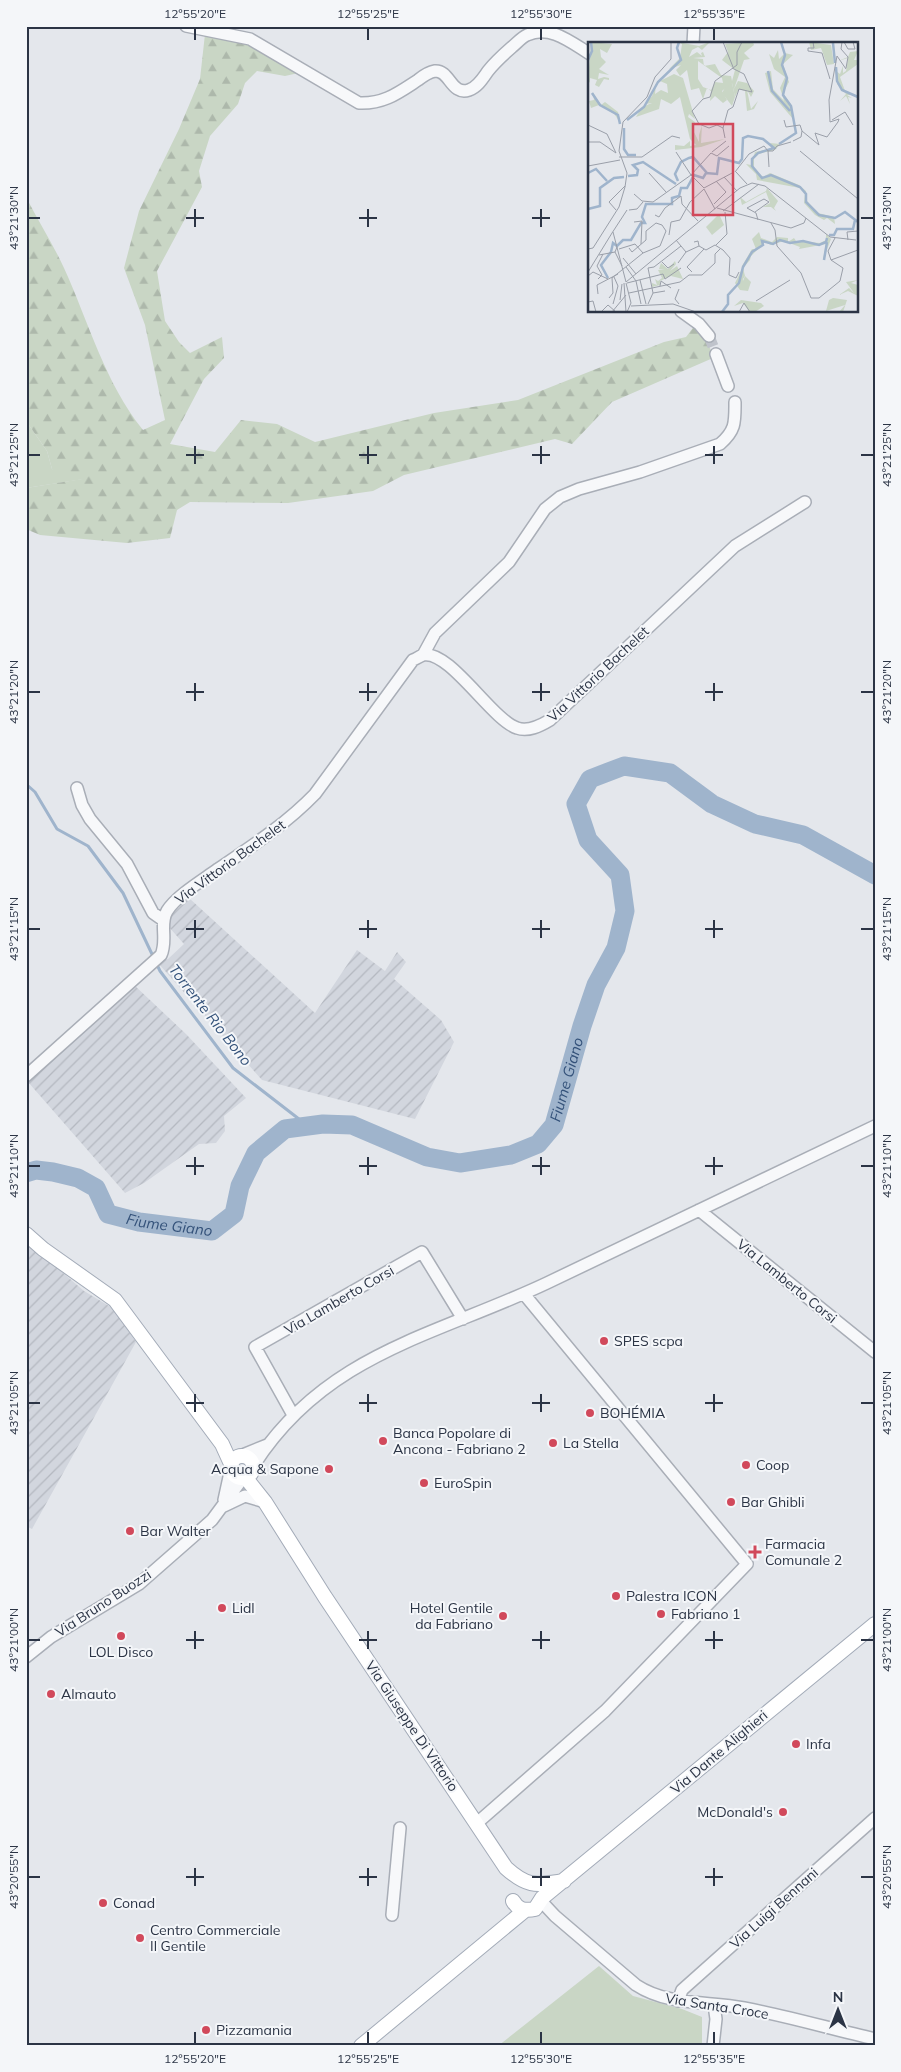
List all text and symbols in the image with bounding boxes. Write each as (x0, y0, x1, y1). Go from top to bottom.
text: 12°55'20"E (164, 6, 226, 21)
text: 12°55'25"E (337, 6, 399, 21)
text: 12°55'30"E (510, 6, 572, 21)
text: 12°55'35"E (683, 6, 745, 21)
inset map (588, 42, 858, 312)
text: 43°21'30"N (6, 186, 21, 250)
text: 43°21'30"N (879, 186, 894, 250)
text: 43°21'25"N (6, 423, 21, 487)
text: 43°21'25"N (879, 423, 894, 487)
street label: Via Vittorio Bachelet (543, 622, 653, 726)
text: 43°21'20"N (6, 660, 21, 724)
text: 43°21'20"N (879, 660, 894, 724)
street label: Via Vittorio Bachelet (171, 816, 289, 908)
text: 43°21'15"N (6, 897, 21, 961)
text: 43°21'15"N (879, 897, 894, 961)
water label: Torrente Rio Bono (165, 960, 256, 1070)
water label: Fiume Giano (545, 1035, 587, 1124)
text: 43°21'10"N (6, 1134, 21, 1198)
text: 43°21'10"N (879, 1134, 894, 1198)
water label: Fiume Giano (124, 1209, 214, 1240)
street label: Via Lamberto Corsi (733, 1235, 841, 1327)
street label: Via Lamberto Corsi (281, 1261, 397, 1339)
place label: SPES scpa (614, 1332, 683, 1350)
marker: SPES scpa (598, 1335, 610, 1347)
text: 43°21'05"N (6, 1371, 21, 1435)
text: 43°21'05"N (879, 1371, 894, 1435)
place label: BOHÉMIA (600, 1404, 666, 1422)
marker: BOHÉMIA (584, 1407, 596, 1419)
place label: Banca Popolare di Ancona - Fabriano 2 (393, 1424, 526, 1458)
place label: La Stella (563, 1434, 619, 1452)
marker: Banca Popolare di Ancona - Fabriano 2 (377, 1435, 389, 1447)
marker: La Stella (547, 1437, 559, 1449)
place label: Coop (756, 1456, 789, 1474)
marker: Coop (740, 1459, 752, 1471)
place label: Acqua & Sapone (211, 1460, 319, 1478)
marker: Acqua & Sapone (323, 1463, 335, 1475)
place label: EuroSpin (434, 1474, 492, 1492)
marker: EuroSpin (418, 1477, 430, 1489)
place label: Bar Ghibli (741, 1493, 805, 1511)
marker: Bar Ghibli (725, 1496, 737, 1508)
place label: Bar Walter (140, 1522, 212, 1540)
marker: Bar Walter (124, 1525, 136, 1537)
place label: Farmacia Comunale 2 (765, 1535, 842, 1569)
marker: Farmacia Comunale 2 (749, 1546, 761, 1558)
street label: Via Bruno Buozzi (52, 1565, 154, 1641)
place label: Palestra ICON (626, 1587, 717, 1605)
marker: Palestra ICON (610, 1590, 622, 1602)
place label: Lidl (232, 1599, 255, 1617)
place label: Hotel Gentile da Fabriano (410, 1599, 493, 1633)
marker: Lidl (216, 1602, 228, 1614)
place label: Fabriano 1 (671, 1605, 740, 1623)
text: 43°21'00"N (6, 1608, 21, 1672)
marker: Fabriano 1 (655, 1608, 667, 1620)
text: 43°21'00"N (879, 1608, 894, 1672)
marker: Hotel Gentile da Fabriano (497, 1610, 509, 1622)
marker: LOL Disco (115, 1630, 127, 1642)
place label: LOL Disco (89, 1643, 153, 1661)
street label: Via Giuseppe Di Vittorio (361, 1657, 463, 1795)
place label: Almauto (61, 1685, 116, 1703)
marker: Almauto (45, 1688, 57, 1700)
street label: Via Dante Alighieri (667, 1706, 771, 1798)
place label: Infa (806, 1735, 831, 1753)
marker: Infa (790, 1738, 802, 1750)
place label: McDonald's (697, 1803, 773, 1821)
marker: McDonald's (777, 1806, 789, 1818)
text: 43°20'55"N (6, 1845, 21, 1909)
text: 43°20'55"N (879, 1845, 894, 1909)
street label: Via Luigi Bennani (726, 1864, 822, 1952)
place label: Conad (113, 1894, 155, 1912)
marker: Conad (97, 1897, 109, 1909)
place label: Centro Commerciale Il Gentile (150, 1921, 280, 1955)
marker: Centro Commerciale Il Gentile (134, 1932, 146, 1944)
north arrow (814, 1984, 864, 2034)
text: N (833, 1988, 843, 2006)
street label: Via Santa Croce (664, 1989, 770, 2023)
place label: Pizzamania (216, 2021, 292, 2039)
marker: Pizzamania (200, 2024, 212, 2036)
text: 12°55'20"E (164, 2051, 226, 2066)
text: 12°55'25"E (337, 2051, 399, 2066)
text: 12°55'30"E (510, 2051, 572, 2066)
text: 12°55'35"E (683, 2051, 745, 2066)

